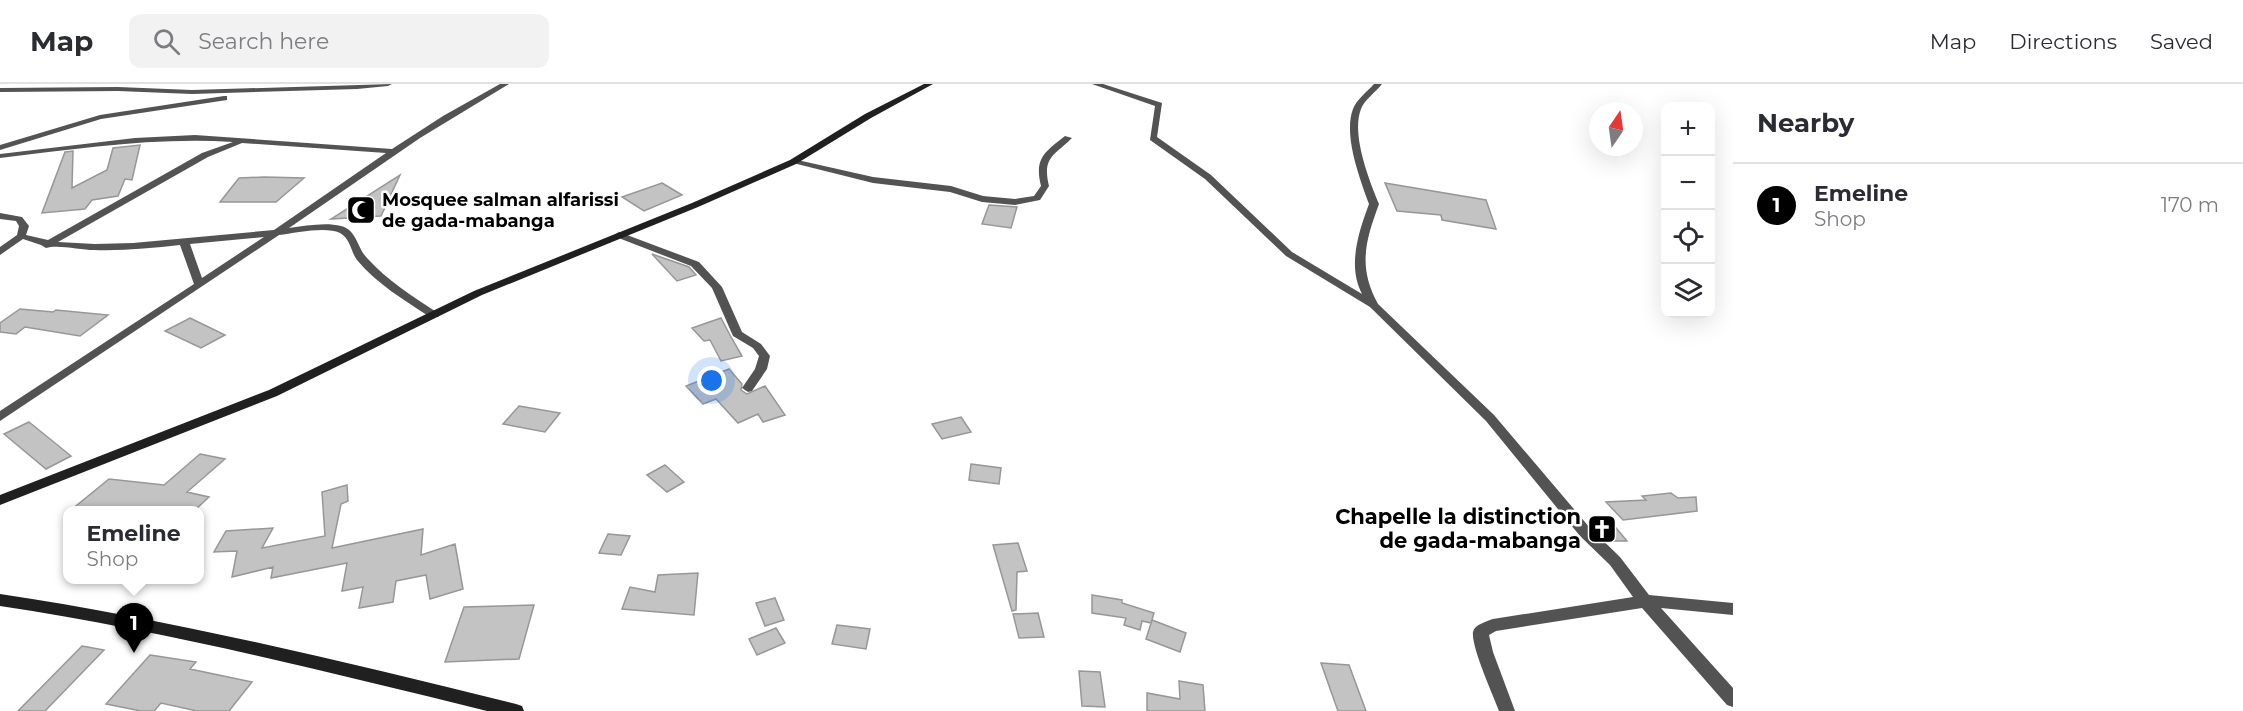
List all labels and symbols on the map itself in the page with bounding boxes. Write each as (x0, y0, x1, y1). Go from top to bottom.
north arrow (1589, 102, 1643, 156)
place label: Mosquee salman alfarissi de gada-mabanga (382, 189, 619, 232)
mosque icon: Mosquee salman alfarissi de gada-mabanga (345, 194, 377, 226)
your location (697, 366, 726, 395)
place label: Chapelle la distinction de gada-mabanga (1335, 504, 1581, 553)
church icon: Chapelle la distinction de gada-mabanga (1586, 513, 1618, 545)
pin: 1 (114, 604, 154, 653)

